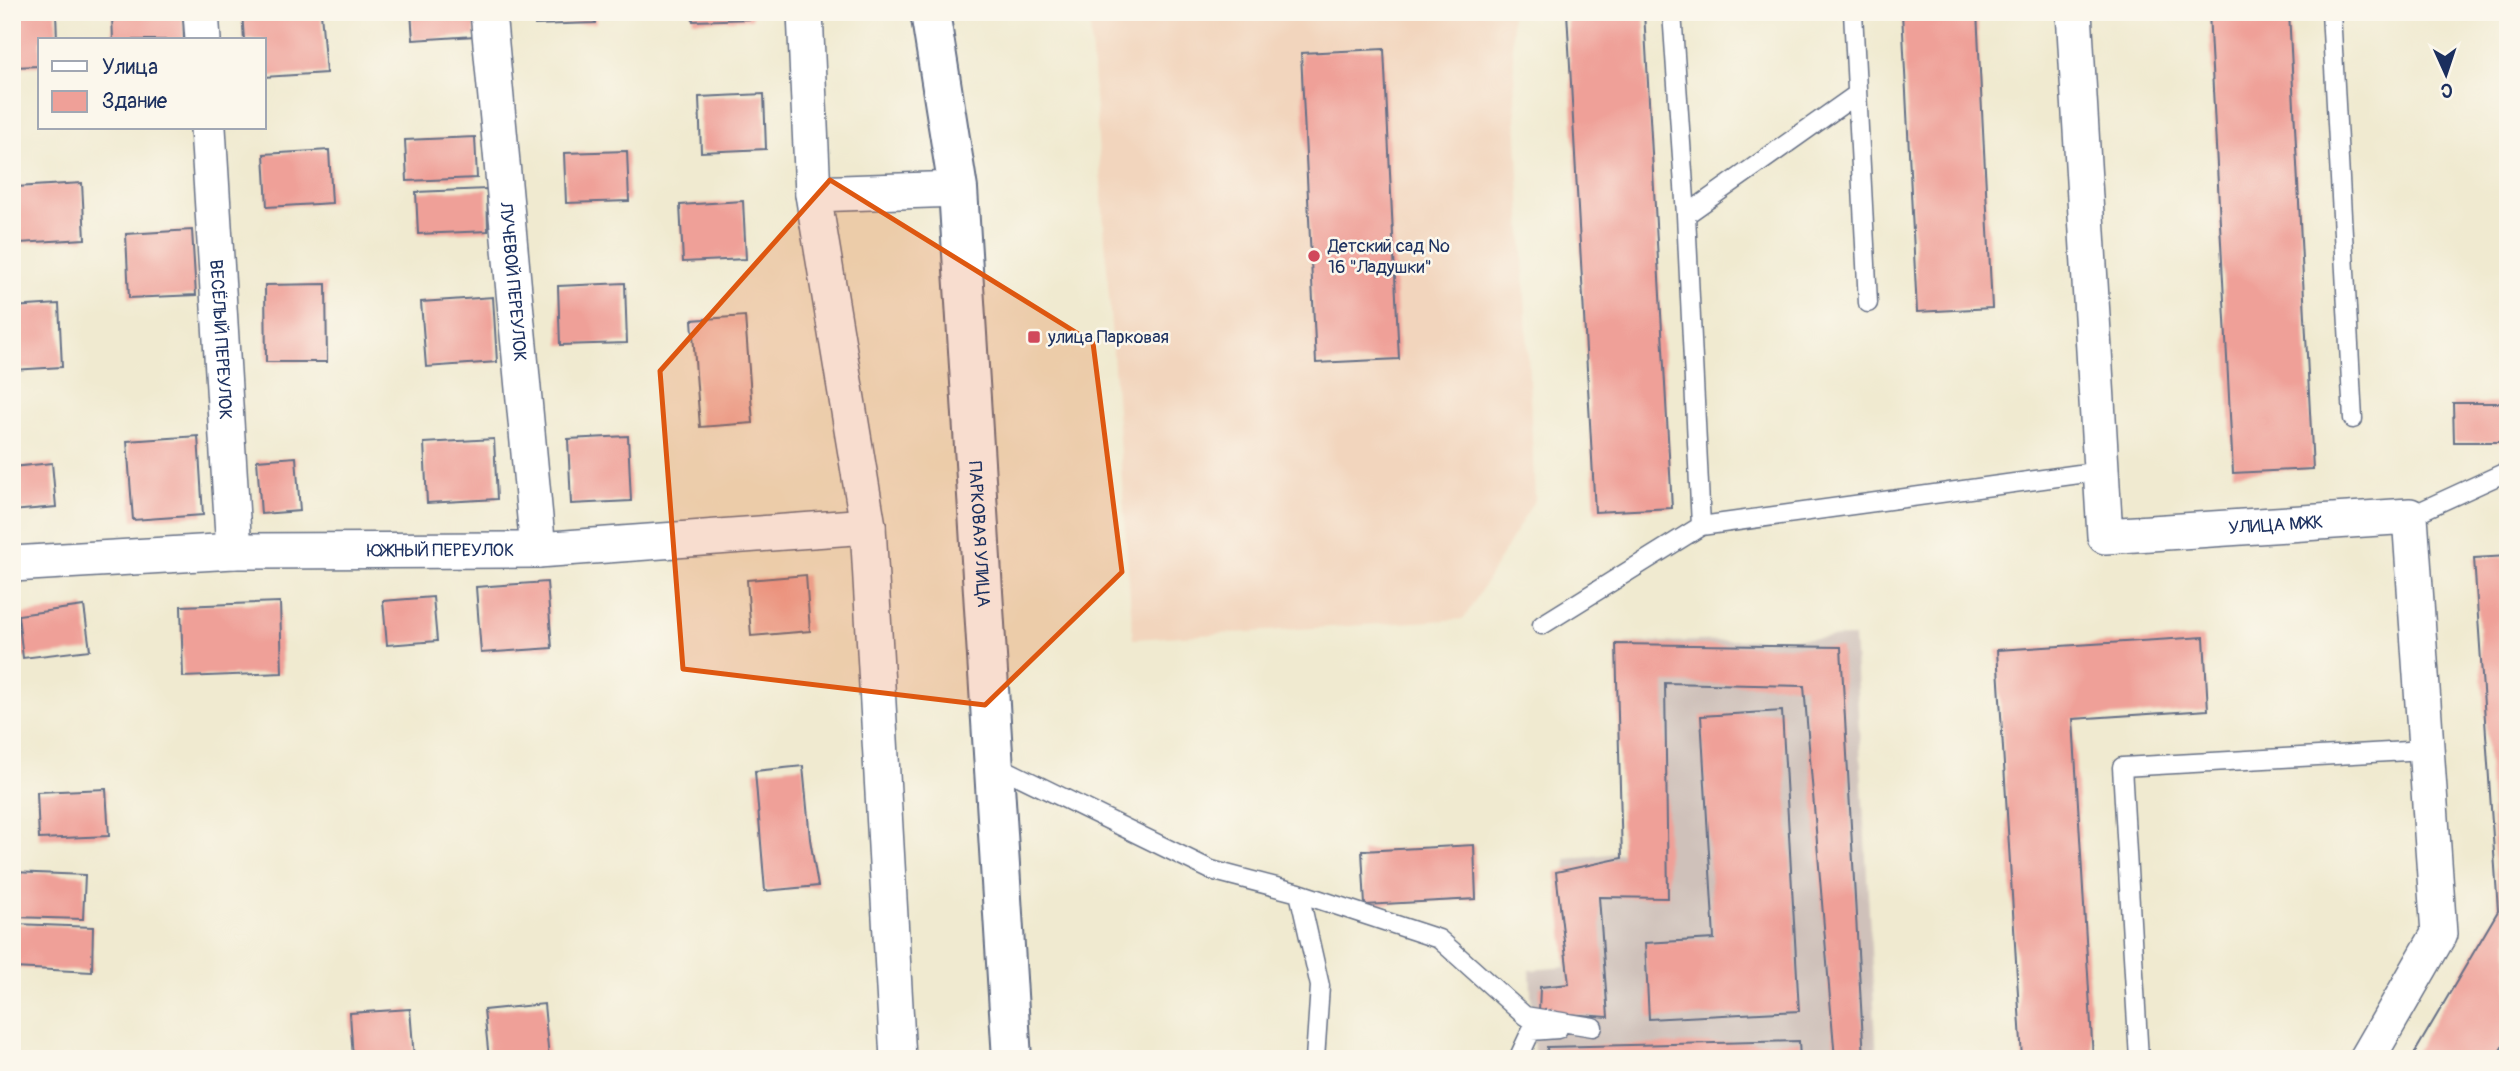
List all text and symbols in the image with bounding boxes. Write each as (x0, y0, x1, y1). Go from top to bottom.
legend (38, 38, 266, 130)
north arrow (2412, 38, 2482, 108)
text: Улица (102, 54, 158, 81)
text: С (2440, 78, 2453, 102)
text: Здание (102, 88, 168, 115)
street label: ЛУЧЕВОЙ ПЕРЕУЛОК (494, 200, 532, 363)
place label: Детский сад № 16 "Ладушки" (1327, 235, 1450, 279)
marker: Детский сад № 16 "Ладушки" (1306, 248, 1322, 264)
street label: ВЕСЁЛЫЙ ПЕРЕУЛОК (205, 259, 237, 420)
place label: улица Парковая (1047, 326, 1169, 349)
marker: улица Парковая (1026, 329, 1042, 345)
street label: ПАРКОВАЯ УЛИЦА (963, 460, 995, 608)
street label: УЛИЦА МЖК (2228, 510, 2324, 539)
street label: ЮЖНЫЙ ПЕРЕУЛОК (367, 539, 514, 562)

